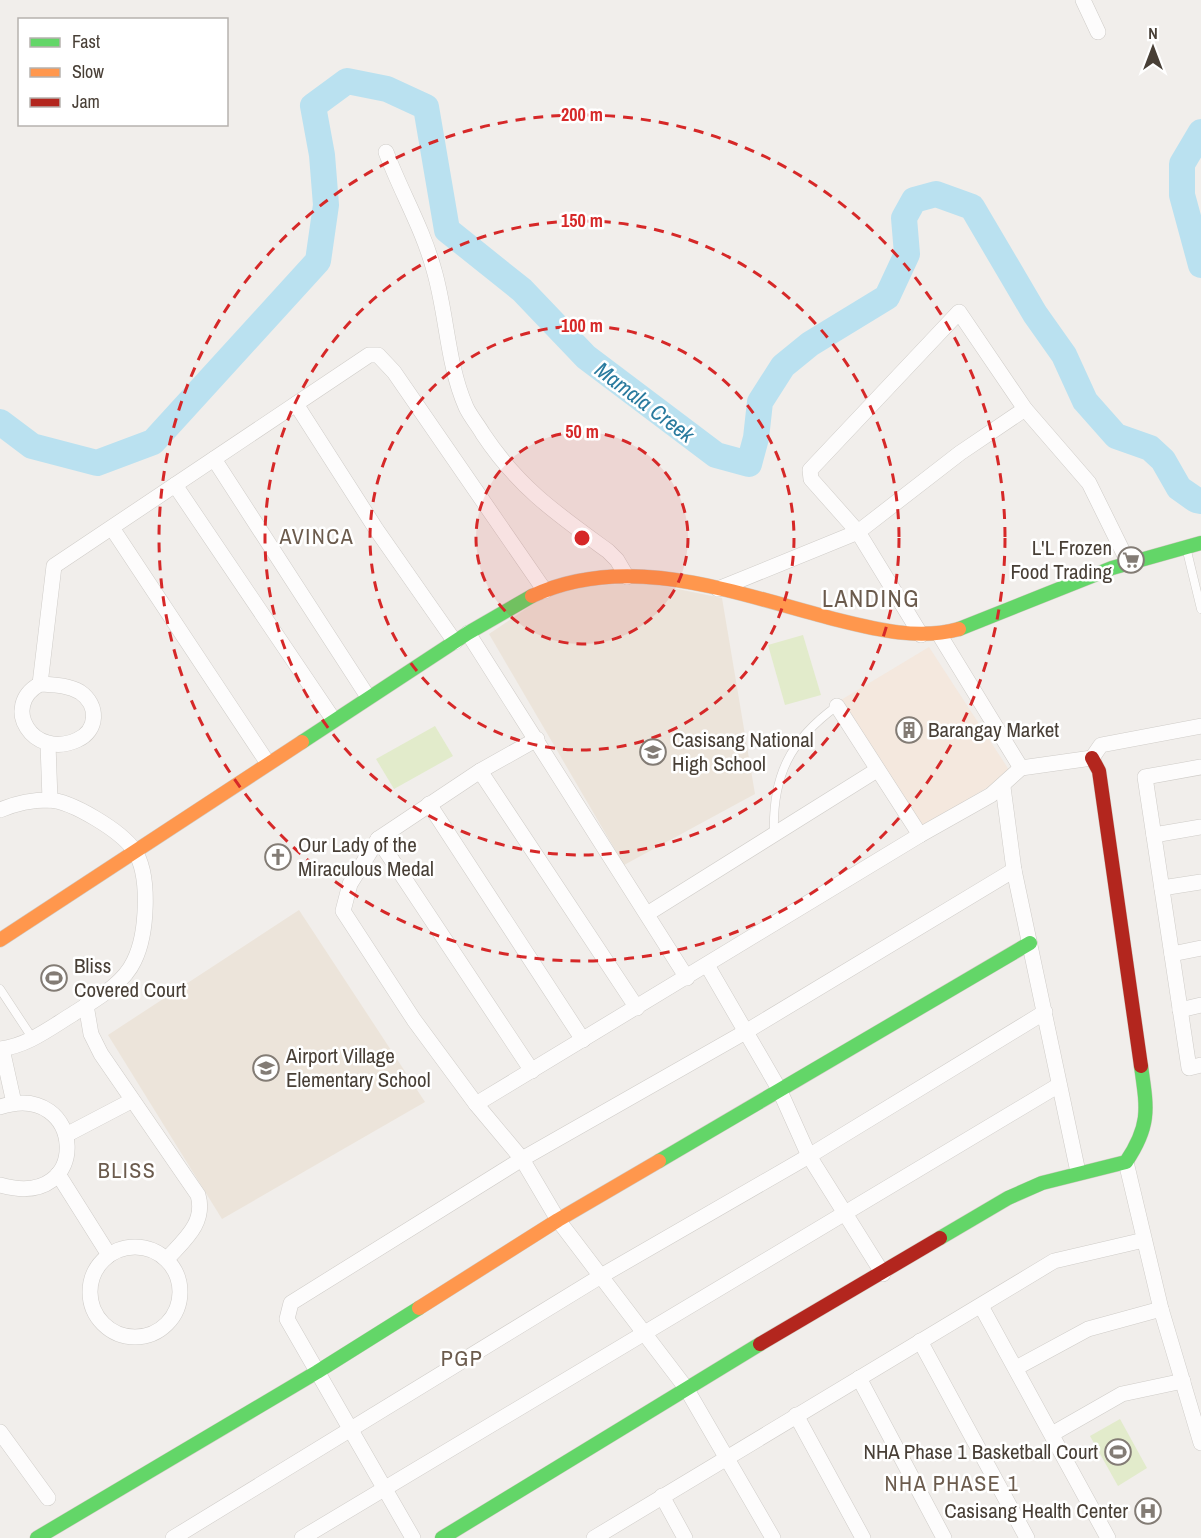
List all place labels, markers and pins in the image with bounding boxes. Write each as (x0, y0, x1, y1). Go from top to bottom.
centre of rings (572, 528, 592, 548)
place label: L'L Frozen Food Trading (1010, 533, 1112, 586)
supermarket icon: L'L Frozen Food Trading (1116, 545, 1146, 575)
building icon: Barangay Market (894, 715, 924, 745)
place label: Barangay Market (928, 715, 1059, 744)
place label: Casisang National High School (672, 725, 814, 778)
school or university icon: Casisang National High School (638, 737, 668, 767)
place label: Our Lady of the Miraculous Medal (298, 830, 434, 883)
church icon: Our Lady of the Miraculous Medal (263, 842, 293, 872)
place label: Bliss Covered Court (74, 951, 186, 1004)
sports icon: Bliss Covered Court (39, 963, 69, 993)
place label: Airport Village Elementary School (285, 1041, 431, 1094)
school or university icon: Airport Village Elementary School (251, 1053, 281, 1083)
place label: NHA Phase 1 Basketball Court (863, 1437, 1098, 1466)
sports icon: NHA Phase 1 Basketball Court (1103, 1437, 1133, 1467)
place label: Casisang Health Center (944, 1496, 1128, 1525)
hospital icon: Casisang Health Center (1133, 1496, 1163, 1526)

